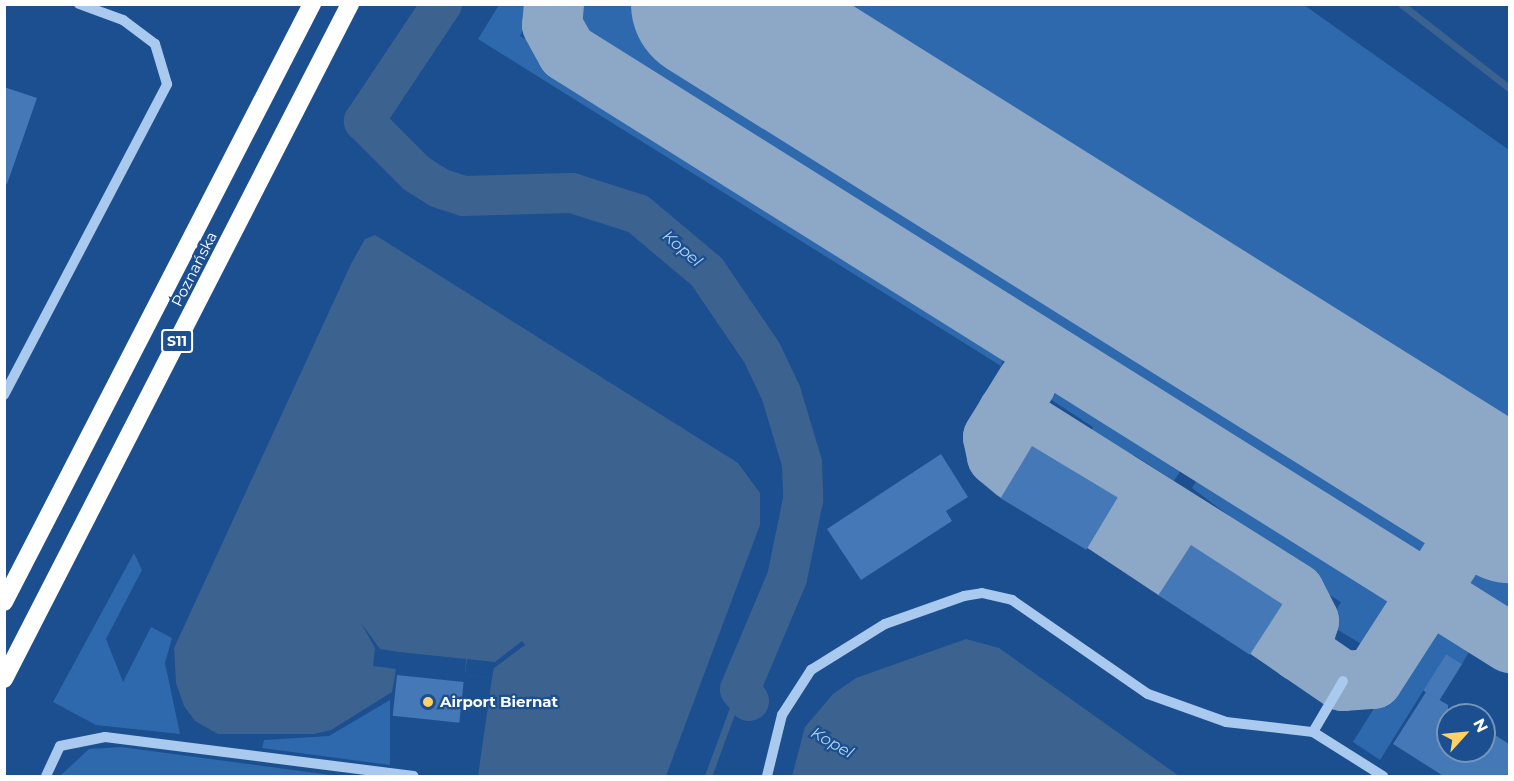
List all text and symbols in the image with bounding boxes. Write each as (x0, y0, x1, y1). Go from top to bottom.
water label: Kopel (658, 227, 706, 271)
street label: Poznańska (167, 229, 221, 309)
road number: S11 (160, 330, 194, 352)
place label: Airport Biernat (440, 693, 558, 711)
marker: Airport Biernat (421, 695, 435, 709)
north arrow (1436, 703, 1496, 763)
text: N (1469, 715, 1492, 736)
water label: Kopel (807, 723, 857, 763)

